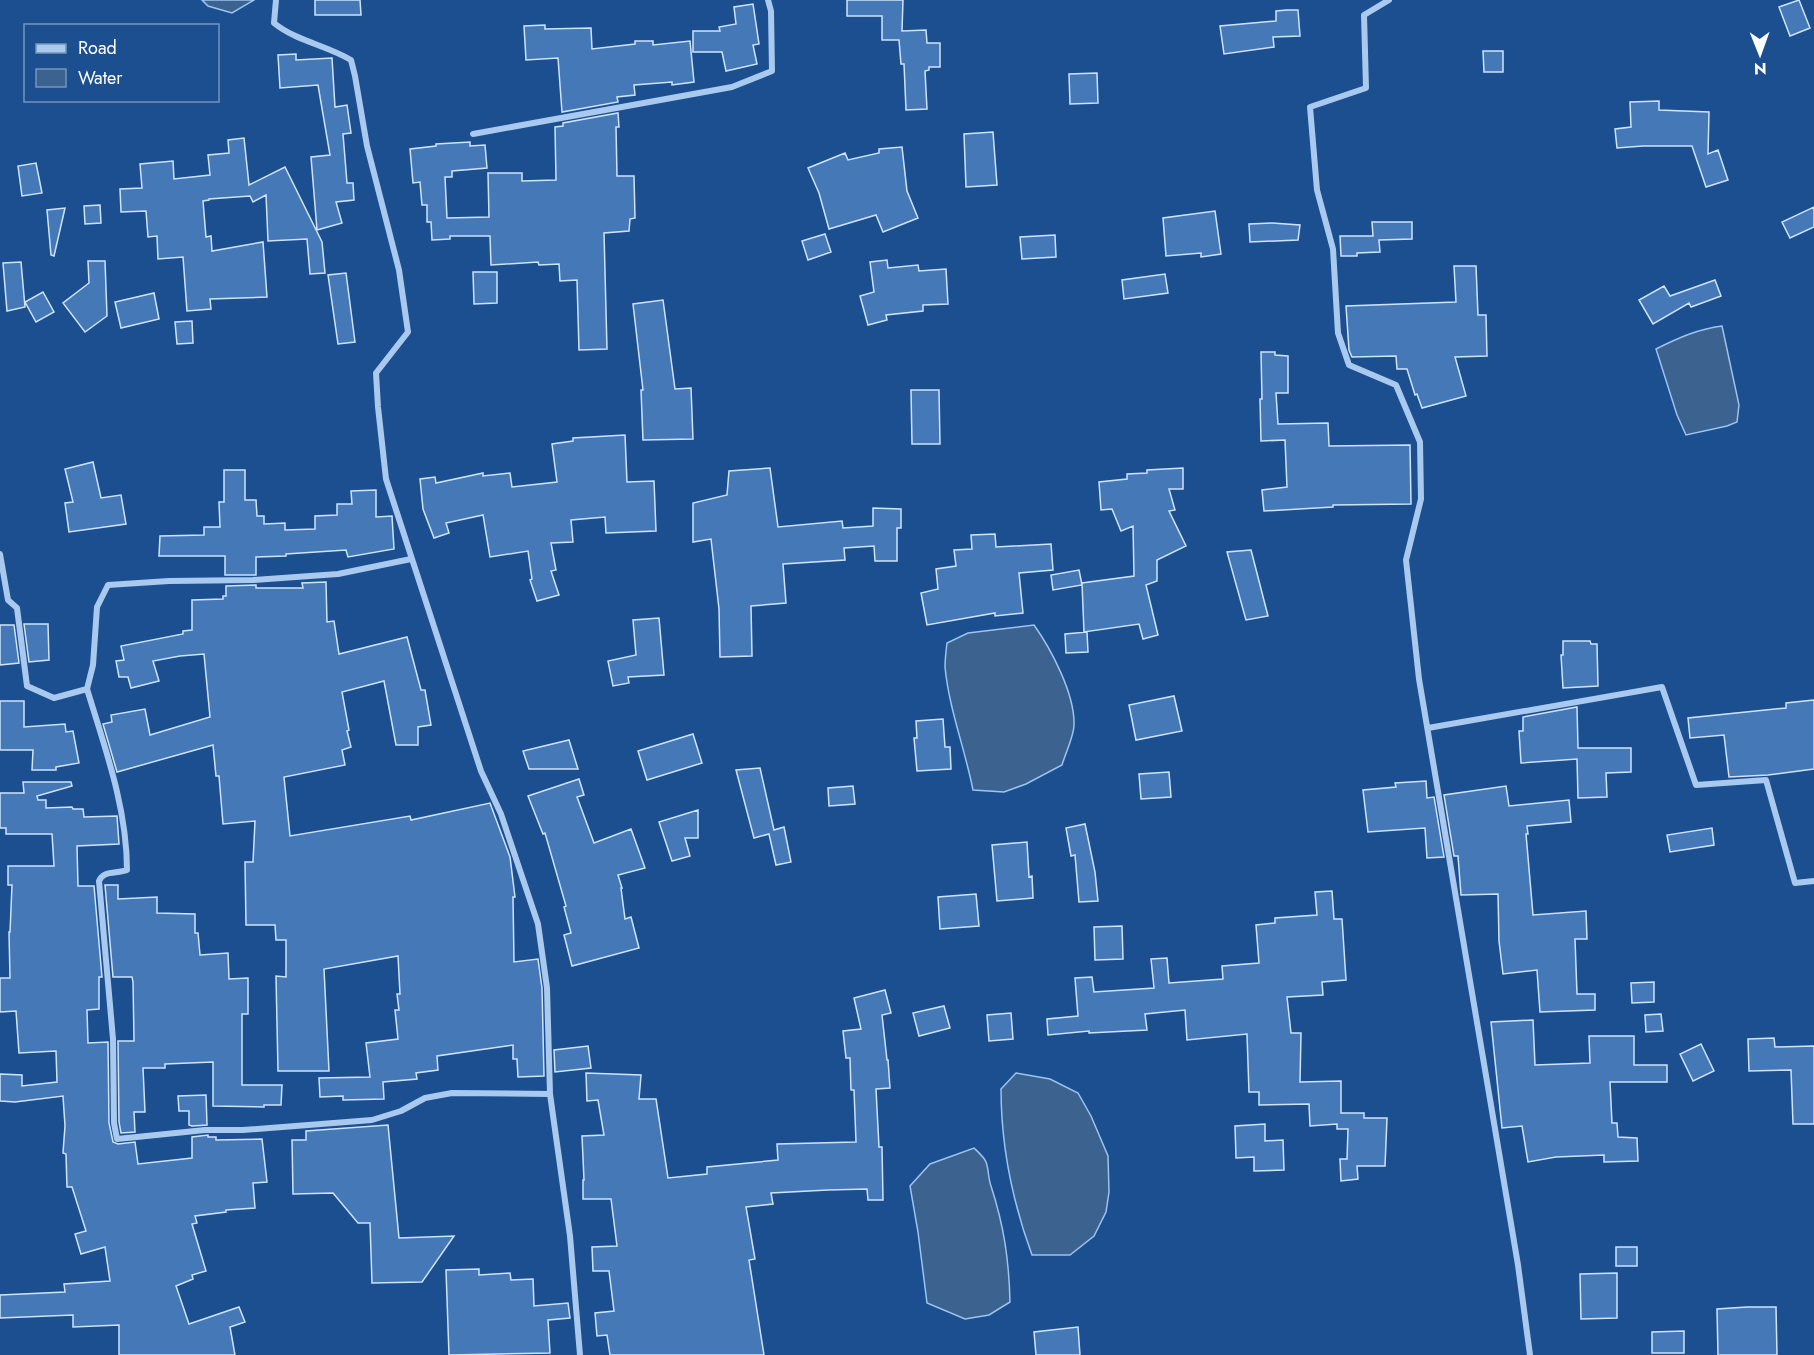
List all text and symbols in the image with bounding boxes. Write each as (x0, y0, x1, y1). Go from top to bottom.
legend (24, 24, 219, 102)
north arrow (1730, 24, 1790, 84)
text: Road (78, 35, 117, 61)
text: N (1754, 57, 1767, 80)
text: Water (78, 65, 123, 91)

